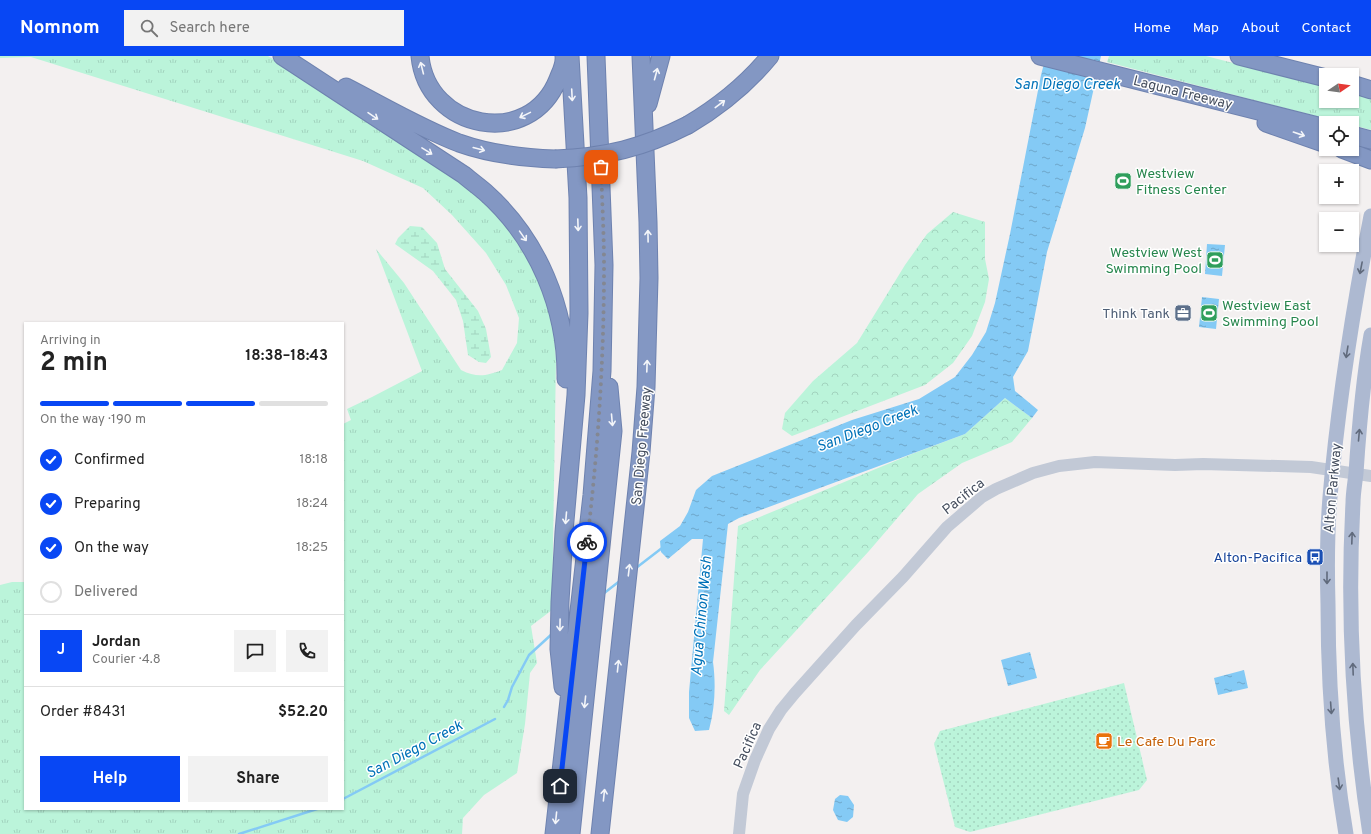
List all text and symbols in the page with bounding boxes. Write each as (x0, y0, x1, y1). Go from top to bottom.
search box (124, 10, 404, 46)
text: Nomnom (20, 16, 100, 40)
icon: search (138, 17, 160, 39)
text: Search here (170, 19, 250, 38)
text: Home (1134, 20, 1171, 37)
text: Map (1193, 20, 1219, 37)
text: About (1241, 20, 1280, 37)
text: Contact (1302, 20, 1351, 37)
one-way arrow (418, 62, 425, 75)
one-way arrow (653, 68, 661, 81)
north arrow (1319, 68, 1359, 108)
map controls (1319, 68, 1359, 252)
street label: Laguna Freeway (1131, 73, 1234, 114)
water label: San Diego Creek (1014, 76, 1121, 95)
one-way arrow (569, 88, 576, 101)
one-way arrow (715, 99, 726, 108)
one-way arrow (367, 112, 378, 120)
one-way arrow (519, 112, 531, 119)
button: locate (1319, 116, 1359, 156)
one-way arrow (1293, 131, 1305, 139)
one-way arrow (472, 146, 485, 153)
one-way arrow (421, 147, 432, 155)
pin (584, 150, 618, 184)
icon: bag (590, 156, 612, 178)
button: + (1319, 164, 1359, 204)
place label: Westview Fitness Center (1136, 166, 1227, 199)
sports icon: Westview Fitness Center (1113, 171, 1133, 191)
button: − (1319, 212, 1359, 252)
one-way arrow (575, 218, 582, 231)
one-way arrow (519, 230, 527, 241)
one-way arrow (645, 230, 652, 243)
place label: Westview West Swimming Pool (1105, 245, 1202, 278)
sports icon: Westview West Swimming Pool (1205, 250, 1225, 270)
one-way arrow (1357, 261, 1365, 274)
place label: Westview East Swimming Pool (1222, 298, 1319, 331)
office icon: Think Tank (1173, 303, 1193, 323)
sports icon: Westview East Swimming Pool (1199, 303, 1219, 323)
place label: Think Tank (1102, 306, 1170, 323)
text: Arriving in (40, 333, 101, 349)
one-way arrow (1343, 345, 1351, 358)
text: 2 min (40, 347, 108, 380)
text: 18:38–18:43 (245, 347, 328, 366)
one-way arrow (643, 360, 650, 373)
street label: San Diego Freeway (629, 386, 656, 506)
water label: San Diego Creek (814, 401, 921, 457)
text: On the way · 190 m (40, 412, 146, 428)
one-way arrow (609, 413, 616, 426)
one-way arrow (1355, 429, 1362, 442)
street label: Alton Parkway (1321, 442, 1346, 534)
icon: check (40, 449, 62, 471)
text: Confirmed (74, 451, 145, 470)
text: 18:18 (299, 452, 328, 468)
street label: Pacifica (939, 475, 989, 519)
icon: check (40, 493, 62, 515)
text: Preparing (74, 495, 141, 514)
text: 18:24 (296, 496, 328, 512)
one-way arrow (562, 511, 569, 524)
courier (567, 522, 607, 562)
icon: bike (576, 531, 598, 553)
one-way arrow (1348, 532, 1355, 545)
icon: check (40, 537, 62, 559)
text: On the way (74, 539, 149, 558)
text: 18:25 (296, 540, 328, 556)
bus stop icon: Alton-Pacifica (1305, 547, 1325, 567)
place label: Alton-Pacifica (1214, 550, 1302, 567)
water label: Agua Chinon Wash (688, 556, 717, 677)
one-way arrow (625, 564, 633, 577)
one-way arrow (1323, 571, 1331, 584)
text: Delivered (74, 583, 138, 602)
one-way arrow (556, 618, 564, 631)
button: chat (234, 630, 276, 672)
button: phone (286, 630, 328, 672)
text: Jordan (92, 633, 141, 652)
text: J (57, 641, 65, 660)
text: Courier · 4.8 (92, 652, 161, 668)
one-way arrow (615, 660, 622, 673)
one-way arrow (1349, 663, 1357, 676)
one-way arrow (582, 695, 589, 708)
one-way arrow (1328, 701, 1335, 714)
text: Order #8431 (40, 703, 126, 722)
text: $52.20 (278, 703, 328, 722)
water label: San Diego Creek (363, 717, 467, 784)
street label: Pacifica (731, 720, 766, 772)
cafe icon: Le Cafe Du Parc (1094, 731, 1114, 751)
place label: Le Cafe Du Parc (1117, 734, 1216, 751)
button: Help (40, 756, 180, 802)
button: Share (188, 756, 328, 802)
pin (543, 769, 577, 803)
icon: home (549, 775, 571, 797)
one-way arrow (1335, 777, 1343, 790)
one-way arrow (600, 789, 608, 802)
one-way arrow (552, 811, 560, 824)

